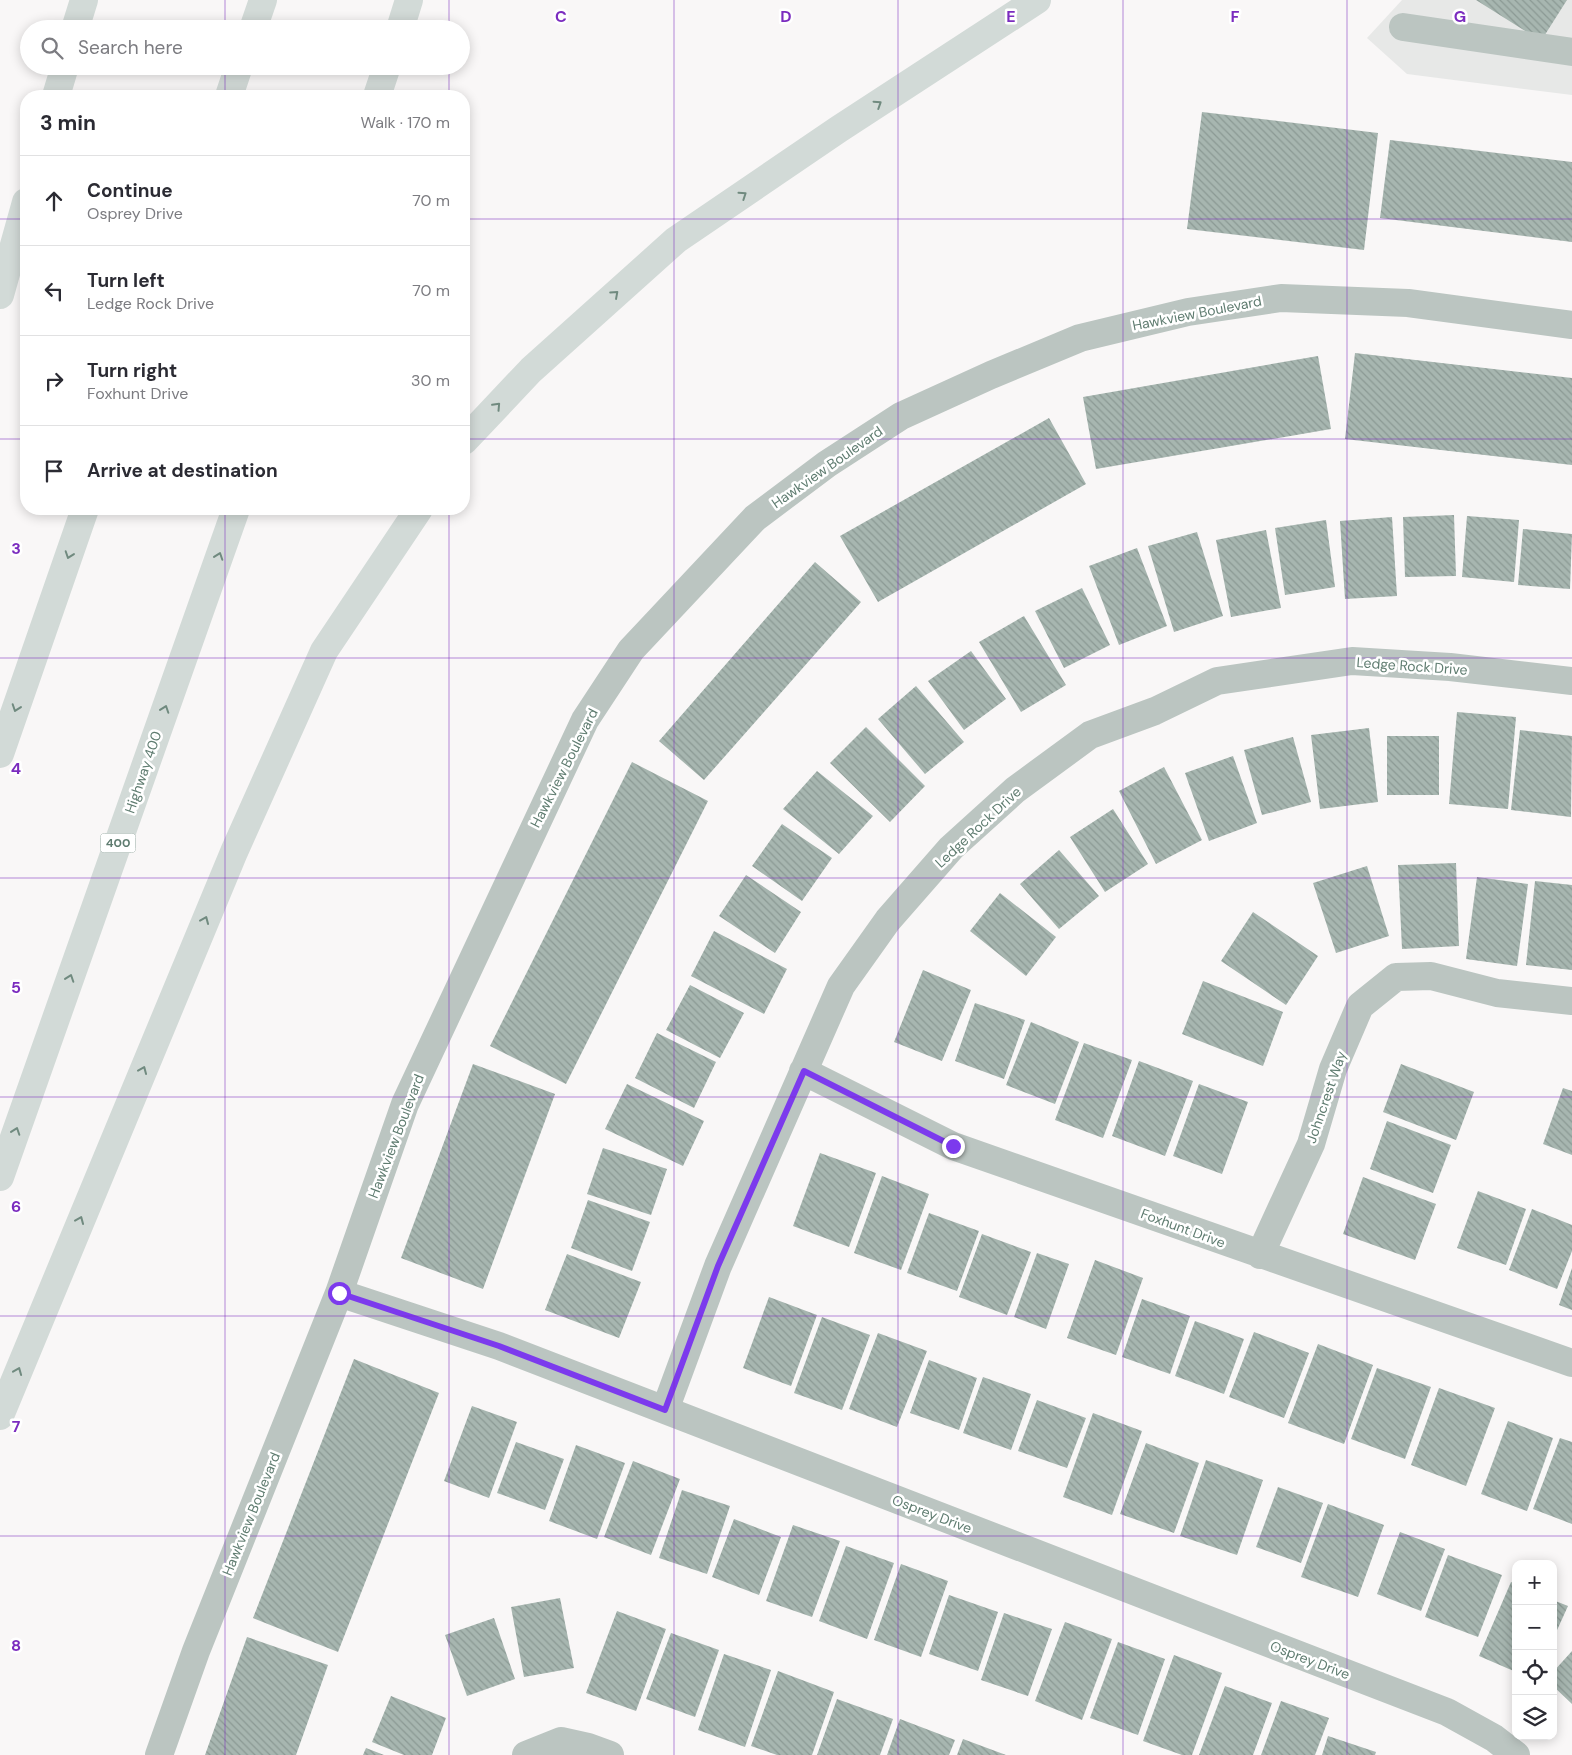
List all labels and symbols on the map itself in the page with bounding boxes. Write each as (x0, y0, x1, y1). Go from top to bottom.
text: C (555, 6, 567, 27)
text: D (780, 6, 792, 27)
text: E (1006, 6, 1016, 27)
text: F (1231, 6, 1240, 27)
text: G (1454, 6, 1466, 27)
one-way arrow (872, 101, 882, 110)
one-way arrow (737, 192, 747, 201)
one-way arrow (610, 291, 619, 300)
street label: Hawkview Boulevard (1131, 292, 1263, 334)
one-way arrow (491, 402, 500, 411)
street label: Hawkview Boulevard (768, 422, 886, 512)
text: 3 (11, 538, 21, 559)
one-way arrow (65, 550, 75, 559)
one-way arrow (213, 552, 223, 560)
street label: Ledge Rock Drive (1356, 653, 1468, 679)
one-way arrow (12, 704, 22, 712)
one-way arrow (159, 705, 169, 714)
street label: Hawkview Boulevard (526, 705, 602, 831)
street label: Highway 400 (121, 729, 165, 815)
text: 4 (11, 758, 21, 779)
street label: Ledge Rock Drive (931, 782, 1025, 871)
road number: 400 (100, 834, 136, 852)
one-way arrow (199, 916, 210, 925)
one-way arrow (64, 974, 74, 982)
text: 5 (11, 977, 21, 998)
street label: Johncrest Way (1302, 1048, 1350, 1145)
one-way arrow (136, 1066, 147, 1075)
street label: Hawkview Boulevard (364, 1071, 428, 1201)
one-way arrow (10, 1127, 20, 1136)
route end (942, 1135, 965, 1158)
text: 6 (11, 1196, 21, 1217)
street label: Foxhunt Drive (1138, 1204, 1228, 1252)
one-way arrow (74, 1216, 85, 1225)
route start (328, 1282, 351, 1305)
one-way arrow (13, 1367, 23, 1375)
text: 7 (12, 1416, 21, 1437)
street label: Hawkview Boulevard (218, 1450, 284, 1578)
street label: Osprey Drive (890, 1491, 974, 1537)
text: 8 (11, 1635, 21, 1656)
street label: Osprey Drive (1268, 1637, 1352, 1683)

